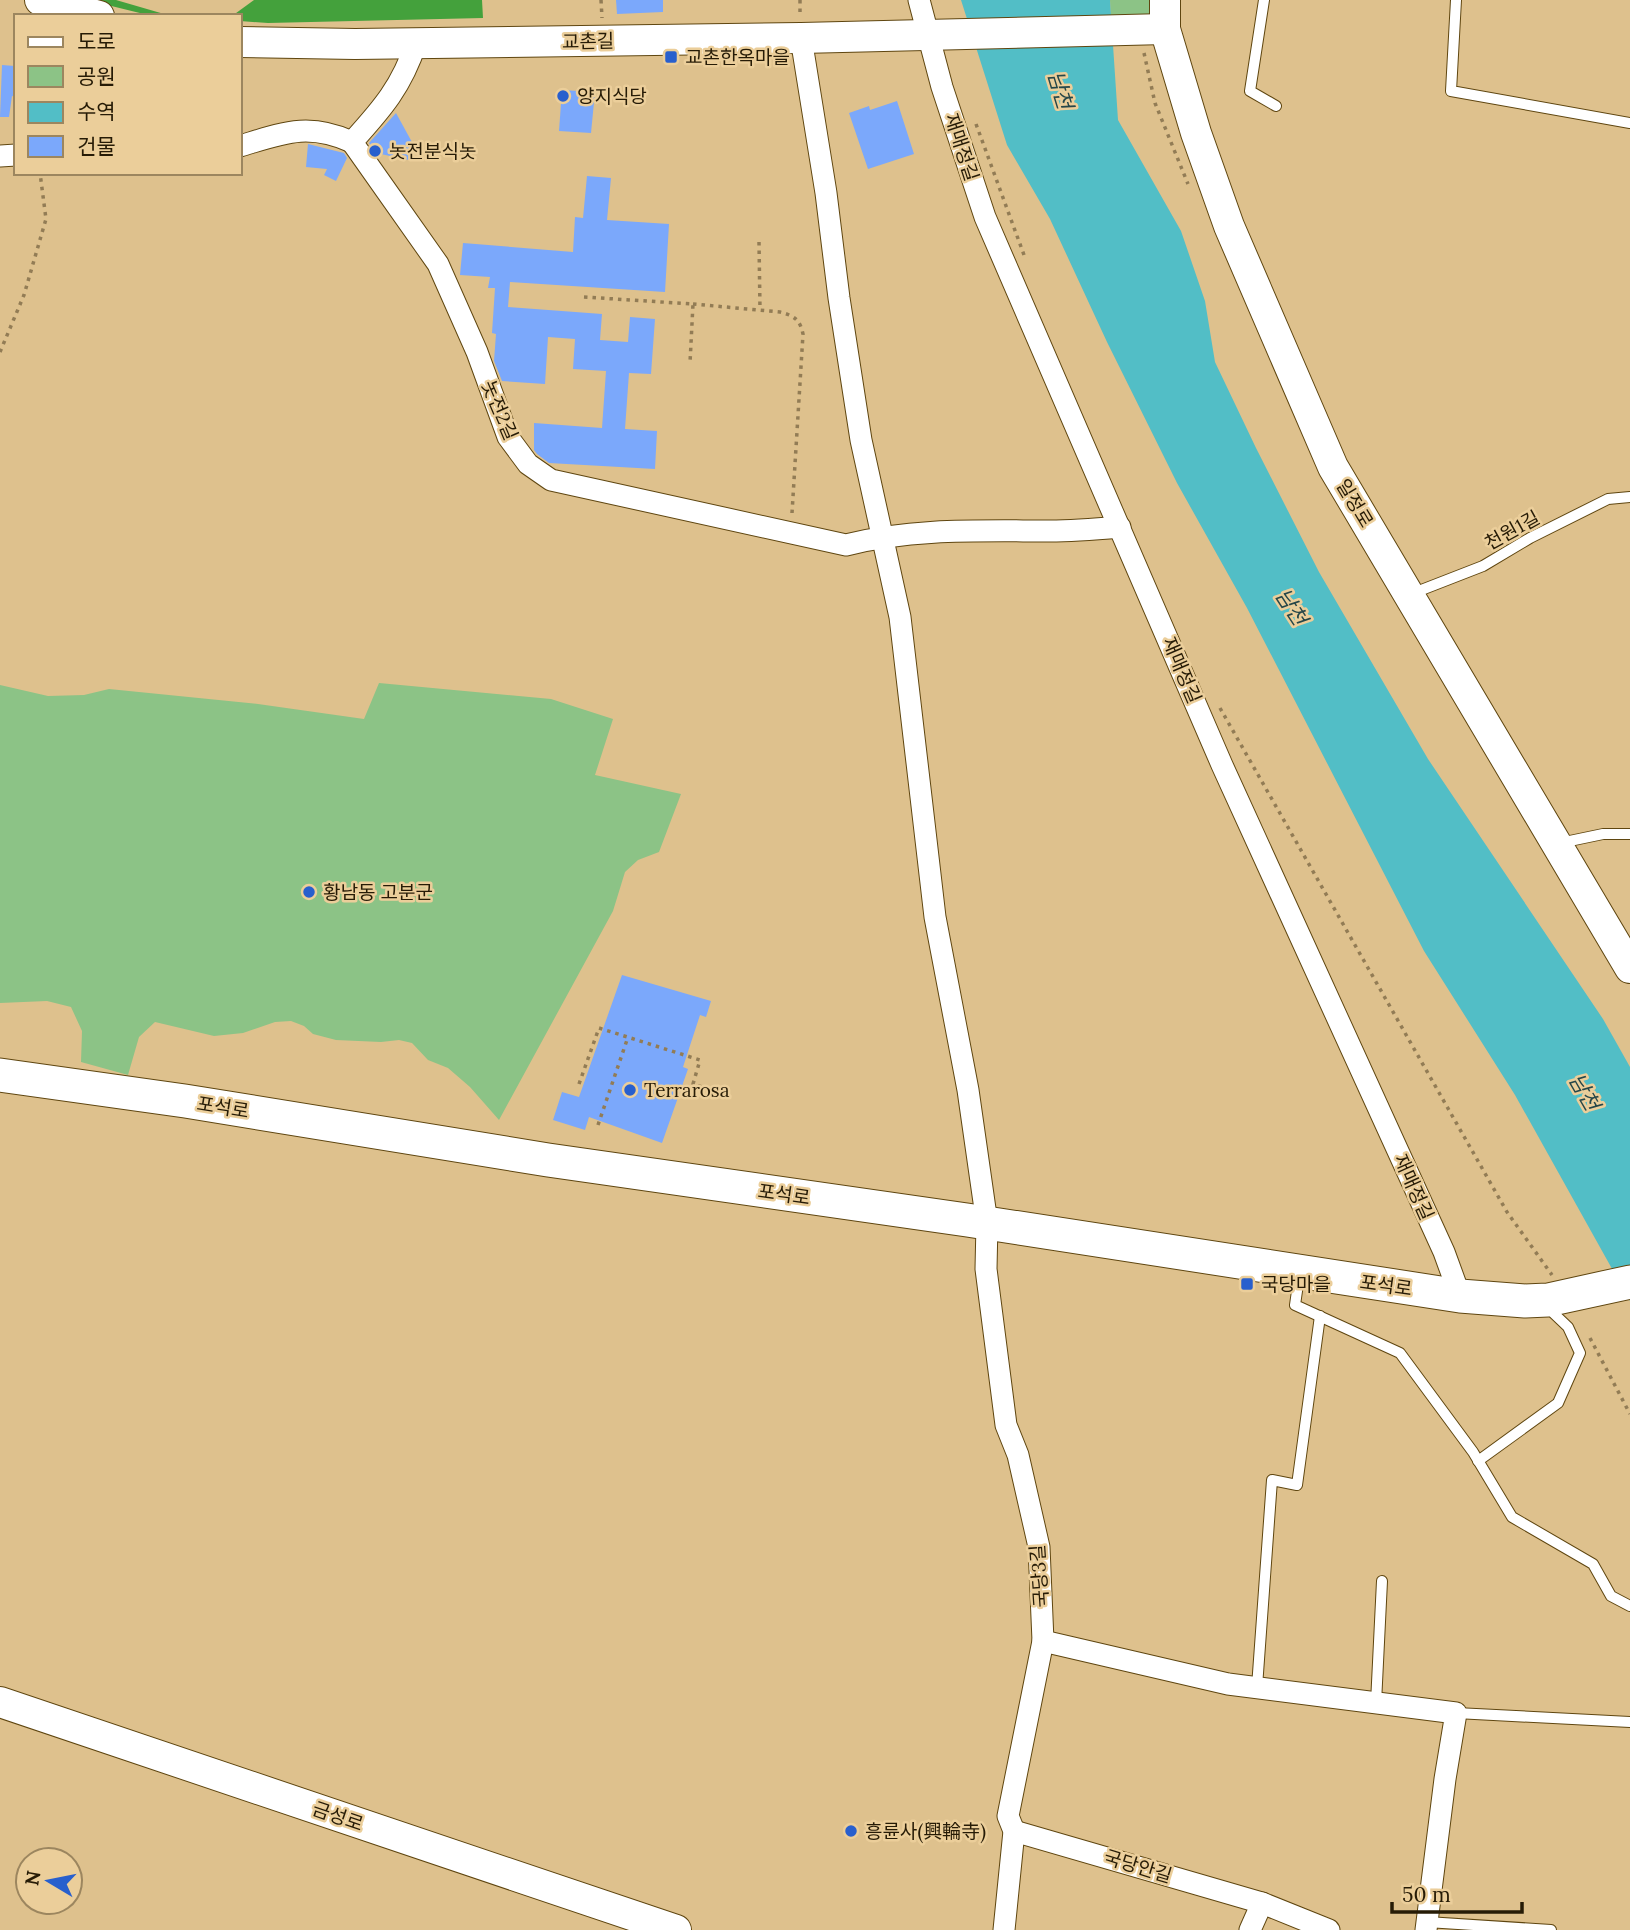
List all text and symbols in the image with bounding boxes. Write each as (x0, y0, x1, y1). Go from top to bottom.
legend (14, 14, 242, 175)
text: 도로 (77, 28, 116, 55)
street label: 교촌길 (562, 29, 614, 53)
place label: 교촌한옥마을 (685, 45, 790, 69)
marker: 교촌한옥마을 (663, 49, 679, 65)
text: 공원 (77, 63, 116, 90)
water label: 남천 (1042, 67, 1080, 115)
place label: 양지식당 (577, 84, 647, 108)
marker: 양지식당 (555, 88, 571, 104)
text: 수역 (77, 98, 116, 125)
street label: 재매정길 (940, 110, 984, 184)
text: 건물 (77, 133, 116, 160)
place label: 놋전분식놋 (389, 139, 476, 163)
marker: 놋전분식놋 (367, 143, 383, 159)
street label: 놋전2길 (477, 376, 523, 444)
street label: 일정로 (1331, 474, 1379, 532)
street label: 천원1길 (1480, 505, 1544, 555)
water label: 남천 (1270, 583, 1315, 633)
street label: 재매정길 (1157, 633, 1207, 707)
place label: 황남동 고분군 (323, 880, 433, 904)
marker: 황남동 고분군 (301, 884, 317, 900)
water label: 남천 (1563, 1068, 1607, 1118)
place label: Terrarosa (644, 1078, 730, 1102)
marker: Terrarosa (622, 1082, 638, 1098)
street label: 포석로 (195, 1091, 251, 1123)
street label: 재매정길 (1389, 1150, 1439, 1224)
street label: 포석로 (756, 1178, 812, 1210)
street label: 포석로 (1358, 1269, 1414, 1301)
place label: 국당마을 (1261, 1272, 1331, 1296)
marker: 국당마을 (1239, 1276, 1255, 1292)
street label: 국당3길 (1025, 1544, 1053, 1608)
street label: 금성로 (309, 1796, 367, 1836)
place label: 흥륜사(興輪寺) (865, 1819, 986, 1844)
marker: 흥륜사(興輪寺) (843, 1823, 859, 1839)
street label: 국당안길 (1101, 1844, 1175, 1888)
north arrow (14, 1846, 84, 1916)
text: N (19, 1868, 45, 1887)
scale bar (1392, 1870, 1522, 1914)
text: 50 m (1402, 1881, 1451, 1908)

